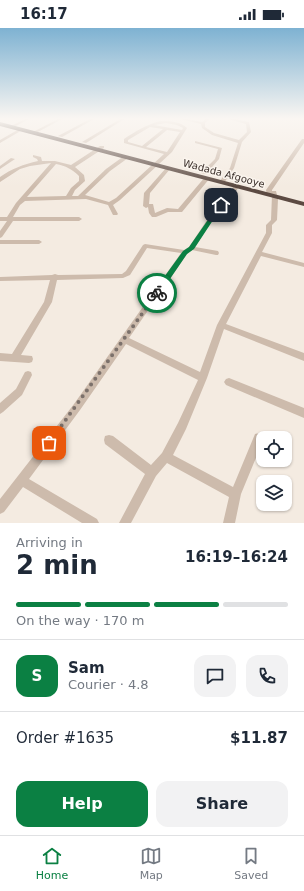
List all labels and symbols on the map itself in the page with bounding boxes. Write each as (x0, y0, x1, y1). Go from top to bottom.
street label: Wadada Afgooye (182, 157, 266, 190)
pin (204, 188, 238, 222)
courier (137, 273, 177, 313)
pin (32, 426, 66, 460)

